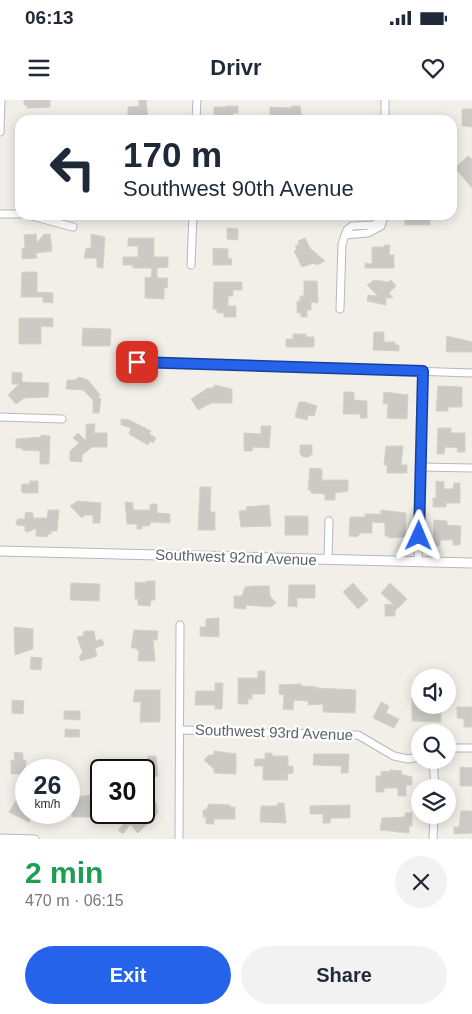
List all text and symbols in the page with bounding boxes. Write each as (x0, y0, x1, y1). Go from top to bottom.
text: 06:13 (25, 7, 74, 28)
icon: menu (25, 54, 53, 82)
icon: heart (419, 54, 447, 82)
text: Drivr (210, 55, 262, 80)
icon: left (40, 135, 105, 200)
text: 170 m (123, 135, 222, 174)
text: Southwest 90th Avenue (123, 176, 354, 201)
pin (116, 341, 158, 383)
icon: arrive (123, 348, 151, 376)
position arrow (392, 509, 444, 561)
street label: Southwest 92nd Avenue (155, 546, 317, 568)
map controls (411, 669, 456, 824)
button: sound (411, 669, 456, 714)
street label: Southwest 93rd Avenue (195, 721, 353, 743)
button: search (411, 724, 456, 769)
speed limit sign: 30 (90, 759, 155, 824)
text: 26 (34, 771, 61, 799)
button: layers (411, 779, 456, 824)
text: km/h (34, 797, 61, 811)
text: 2 min (25, 856, 103, 889)
button: close (395, 856, 447, 908)
text: 470 m · 06:15 (25, 892, 124, 909)
button: Exit (25, 946, 231, 1004)
button: Share (241, 946, 447, 1004)

